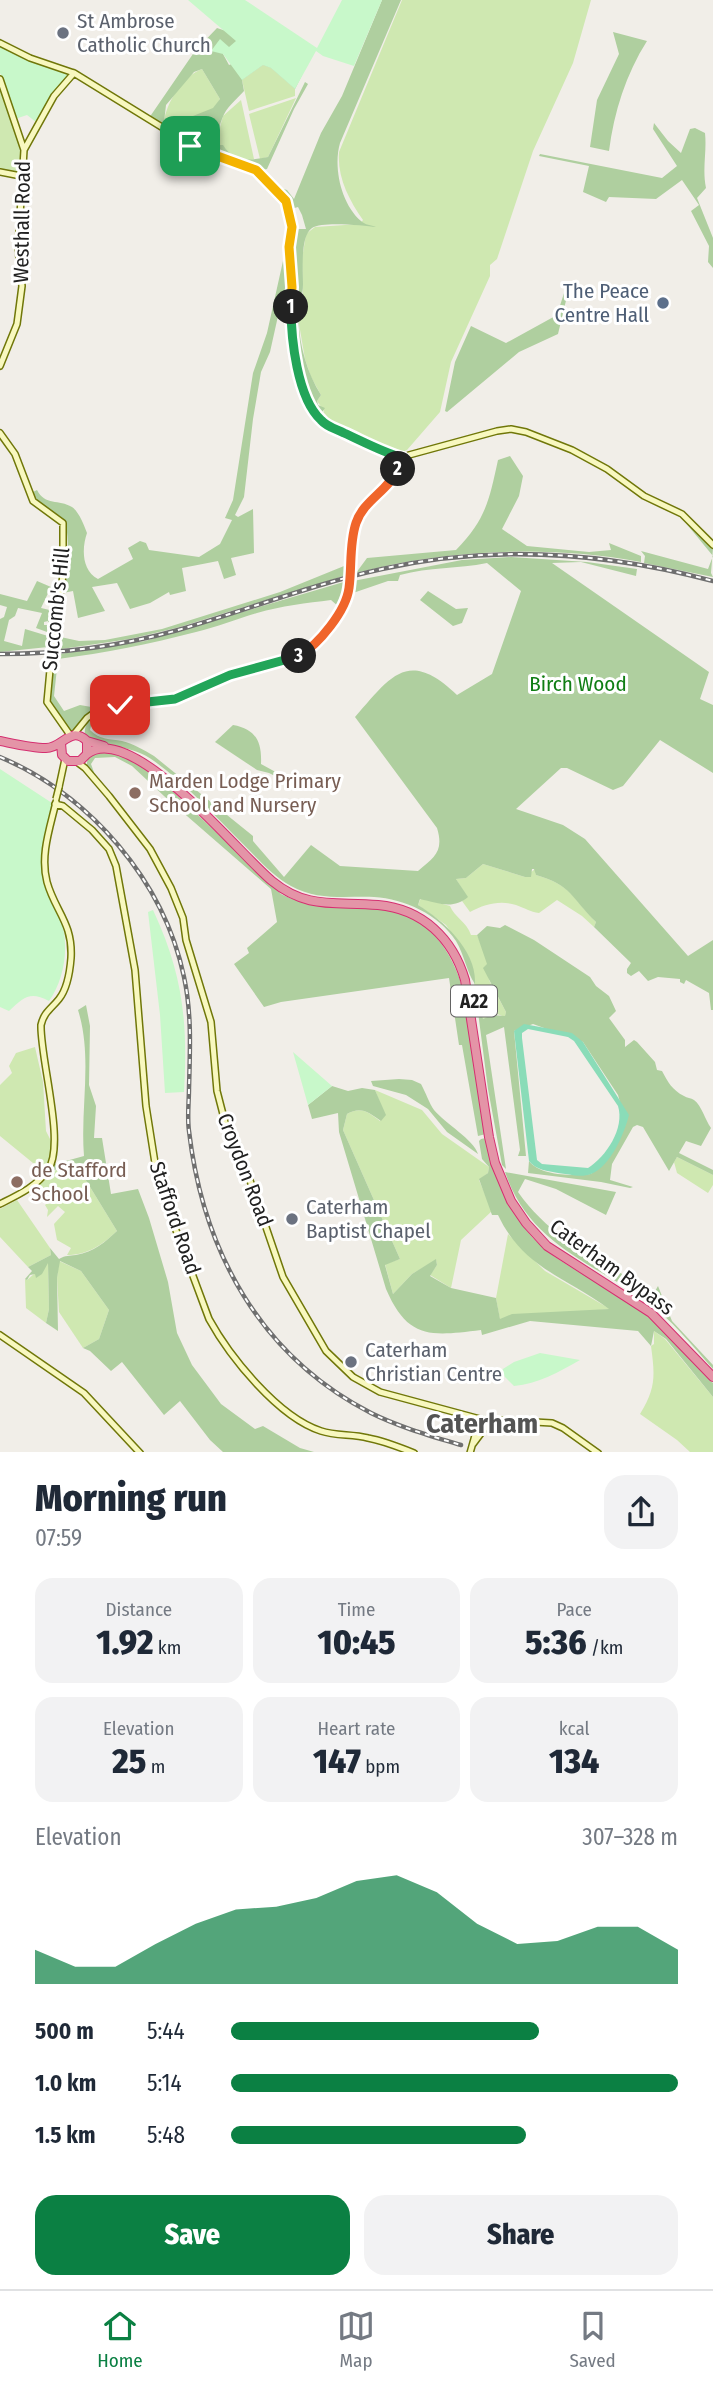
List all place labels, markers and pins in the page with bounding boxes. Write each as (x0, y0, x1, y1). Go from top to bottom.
place label: St Ambrose Catholic Church (77, 8, 211, 58)
marker: St Ambrose Catholic Church (55, 25, 71, 41)
pin (160, 116, 220, 176)
place label: The Peace Centre Hall (555, 278, 649, 328)
pin: 1 (274, 290, 308, 324)
marker: The Peace Centre Hall (655, 295, 671, 311)
pin: 2 (380, 452, 416, 486)
pin: 3 (282, 638, 316, 674)
pin (90, 675, 150, 735)
place label: Marden Lodge Primary School and Nursery (149, 768, 342, 818)
marker: Marden Lodge Primary School and Nursery (127, 785, 143, 801)
place label: de Stafford School (31, 1157, 127, 1207)
marker: de Stafford School (9, 1174, 25, 1190)
place label: Caterham Baptist Chapel (306, 1194, 431, 1244)
marker: Caterham Baptist Chapel (284, 1211, 300, 1227)
place label: Caterham Christian Centre (365, 1337, 502, 1387)
marker: Caterham Christian Centre (343, 1354, 359, 1370)

